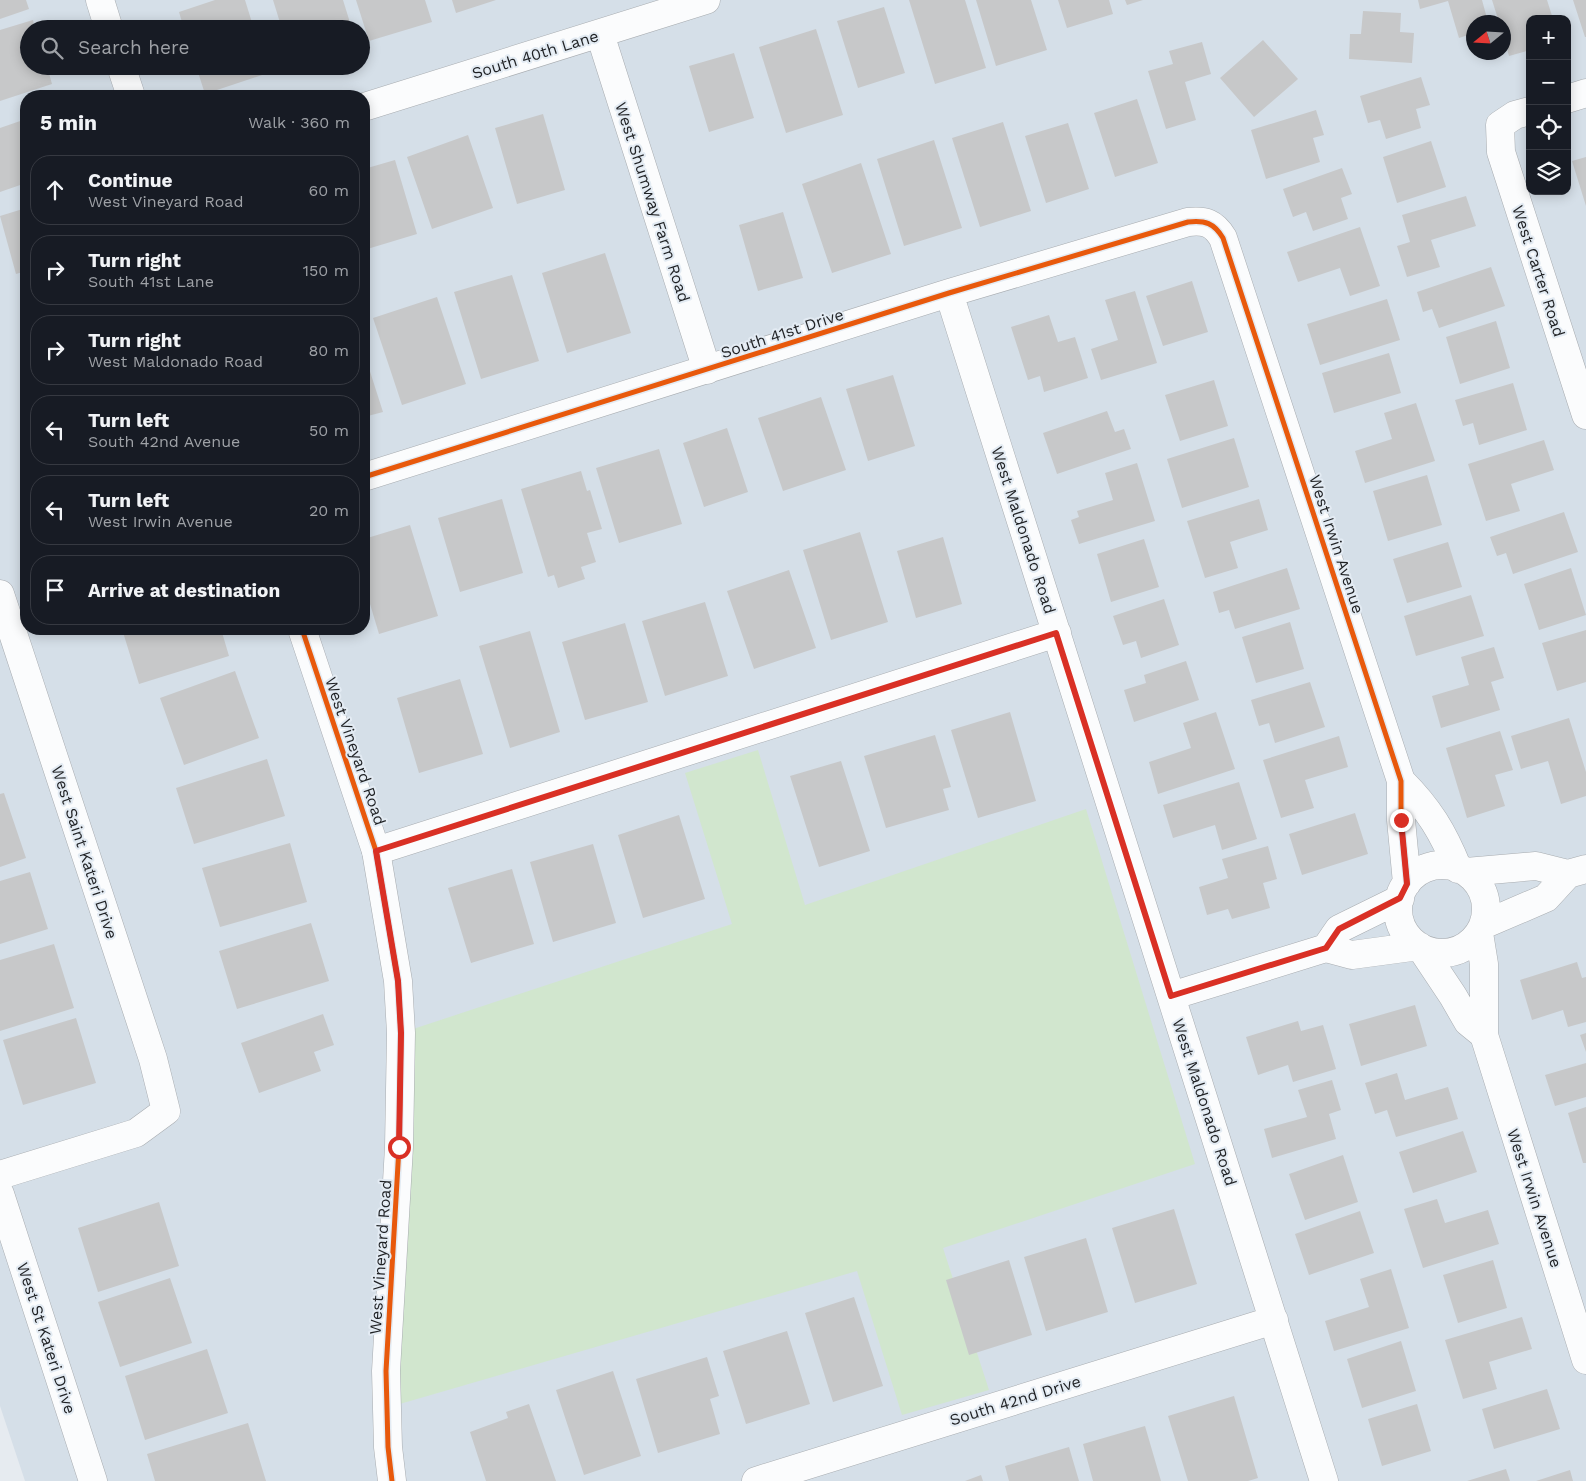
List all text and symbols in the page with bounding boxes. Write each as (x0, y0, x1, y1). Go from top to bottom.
north arrow (1466, 15, 1511, 60)
map controls (1526, 15, 1571, 195)
button: + (1526, 15, 1571, 60)
search box (20, 20, 370, 75)
street label: South 40th Lane (470, 26, 601, 83)
icon: search (38, 34, 66, 62)
text: Search here (78, 36, 189, 59)
button: − (1526, 60, 1571, 105)
street label: West Shumway Farm Road (611, 100, 694, 305)
button: locate (1526, 105, 1571, 150)
text: 5 min (40, 110, 97, 135)
text: Walk · 360 m (248, 113, 350, 132)
button: layers (1526, 150, 1571, 195)
text: Continue (88, 169, 172, 192)
icon: ahead (41, 176, 69, 204)
text: 60 m (309, 181, 349, 200)
text: West Vineyard Road (88, 192, 243, 211)
street label: West Carter Road (1508, 203, 1569, 339)
text: Turn right (88, 249, 181, 272)
icon: right (41, 256, 69, 284)
text: 150 m (303, 261, 349, 280)
text: South 41st Lane (88, 272, 214, 291)
street label: South 41st Drive (718, 305, 846, 362)
text: Turn right (88, 329, 181, 352)
icon: right (41, 336, 69, 364)
text: 80 m (308, 341, 349, 360)
text: West Maldonado Road (88, 352, 263, 371)
text: Turn left (88, 409, 169, 432)
icon: left (41, 416, 69, 444)
text: 50 m (309, 421, 349, 440)
text: South 42nd Avenue (88, 432, 240, 451)
street label: West Maldonado Road (987, 444, 1060, 616)
street label: West Irwin Avenue (1305, 472, 1368, 616)
text: Turn left (88, 489, 169, 512)
icon: left (41, 496, 69, 524)
text: 20 m (309, 501, 349, 520)
text: West Irwin Avenue (88, 512, 233, 531)
icon: arrive (41, 576, 69, 604)
text: Arrive at destination (88, 579, 280, 602)
street label: West Vineyard Road (321, 675, 390, 828)
street label: West Saint Kateri Drive (48, 763, 122, 941)
route end (1390, 809, 1413, 832)
street label: West Maldonado Road (1168, 1016, 1241, 1188)
street label: West Irwin Avenue (1503, 1126, 1566, 1270)
route start (388, 1136, 411, 1159)
street label: West Vineyard Road (366, 1179, 395, 1335)
street label: West St Kateri Drive (13, 1260, 80, 1416)
street label: South 42nd Drive (947, 1371, 1083, 1429)

